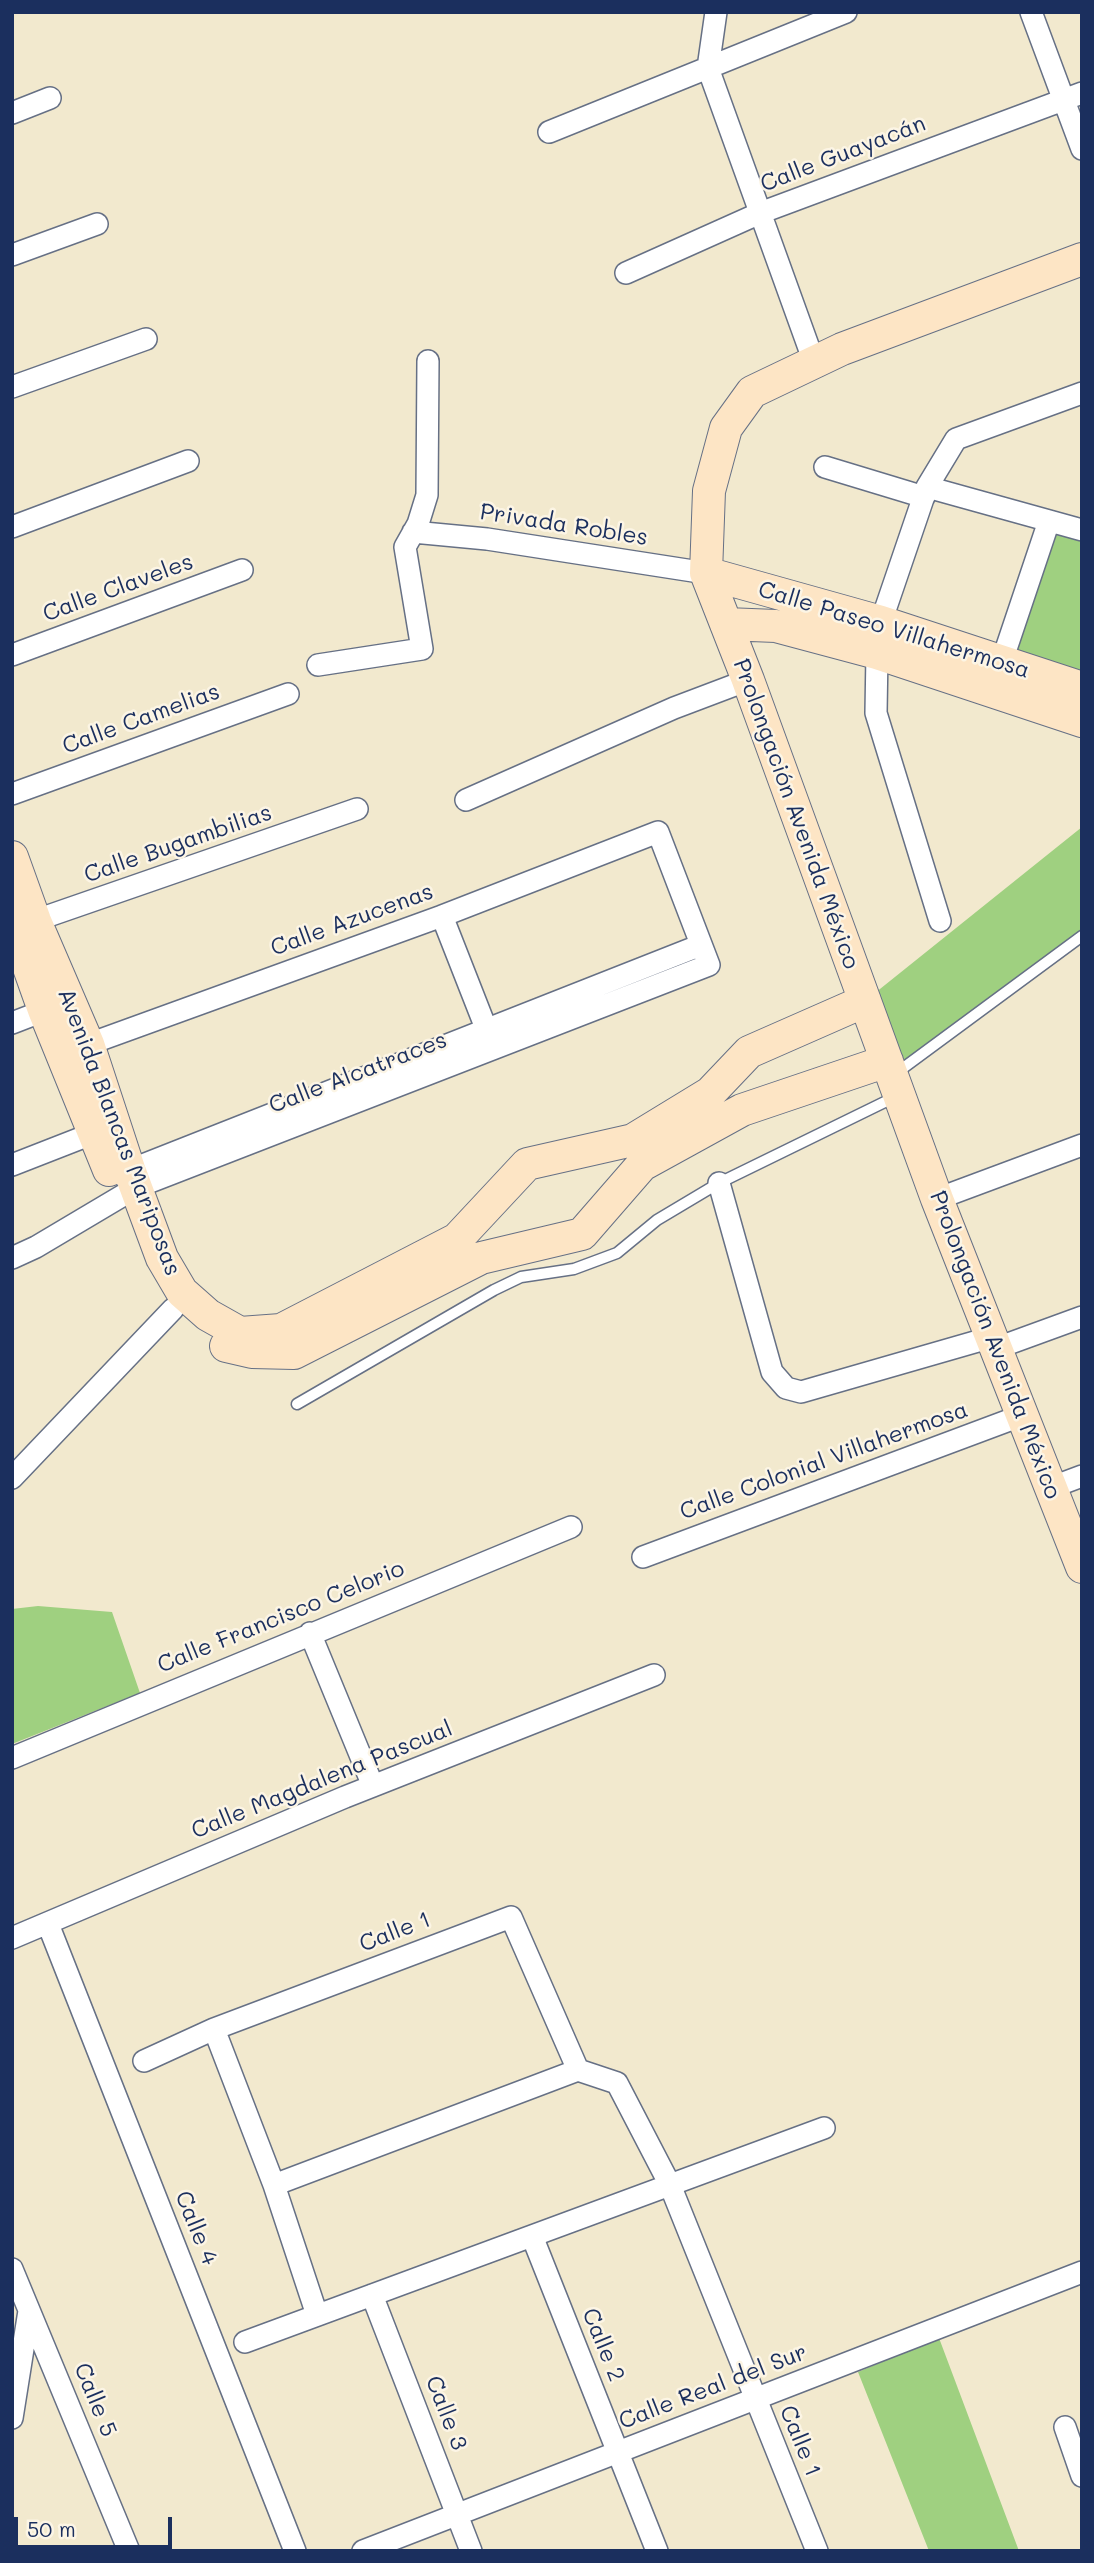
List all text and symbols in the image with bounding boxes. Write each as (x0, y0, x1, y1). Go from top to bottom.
street label: Calle Guayacán (756, 110, 930, 198)
street label: Privada Robles (478, 498, 650, 552)
street label: Calle Claveles (39, 548, 197, 628)
street label: Calle Paseo Villahermosa (755, 575, 1033, 685)
street label: Prolongación Avenida México (727, 655, 865, 973)
street label: Calle Camelias (59, 678, 223, 760)
street label: Calle Bugambilias (80, 799, 276, 889)
street label: Calle Azucenas (267, 878, 437, 962)
street label: Avenida Blancas Mariposas (51, 985, 187, 1279)
street label: Calle Alcatraces (265, 1026, 451, 1120)
street label: Prolongación Avenida México (923, 1187, 1067, 1503)
street label: Calle Colonial Villahermosa (676, 1396, 972, 1526)
street label: Calle Francisco Celorio (153, 1555, 409, 1679)
street label: Calle Magdalena Pascual (187, 1715, 457, 1845)
street label: Calle 1 (355, 1906, 435, 1958)
street label: Calle 4 (169, 2187, 223, 2269)
street label: Calle 2 (576, 2304, 630, 2386)
street label: Calle Real del Sur (615, 2338, 811, 2436)
street label: Calle 5 (68, 2359, 122, 2441)
street label: Calle 3 (419, 2372, 473, 2454)
street label: Calle 1 (773, 2401, 827, 2481)
scale bar (18, 2504, 175, 2548)
text: 50 m (27, 2515, 76, 2542)

